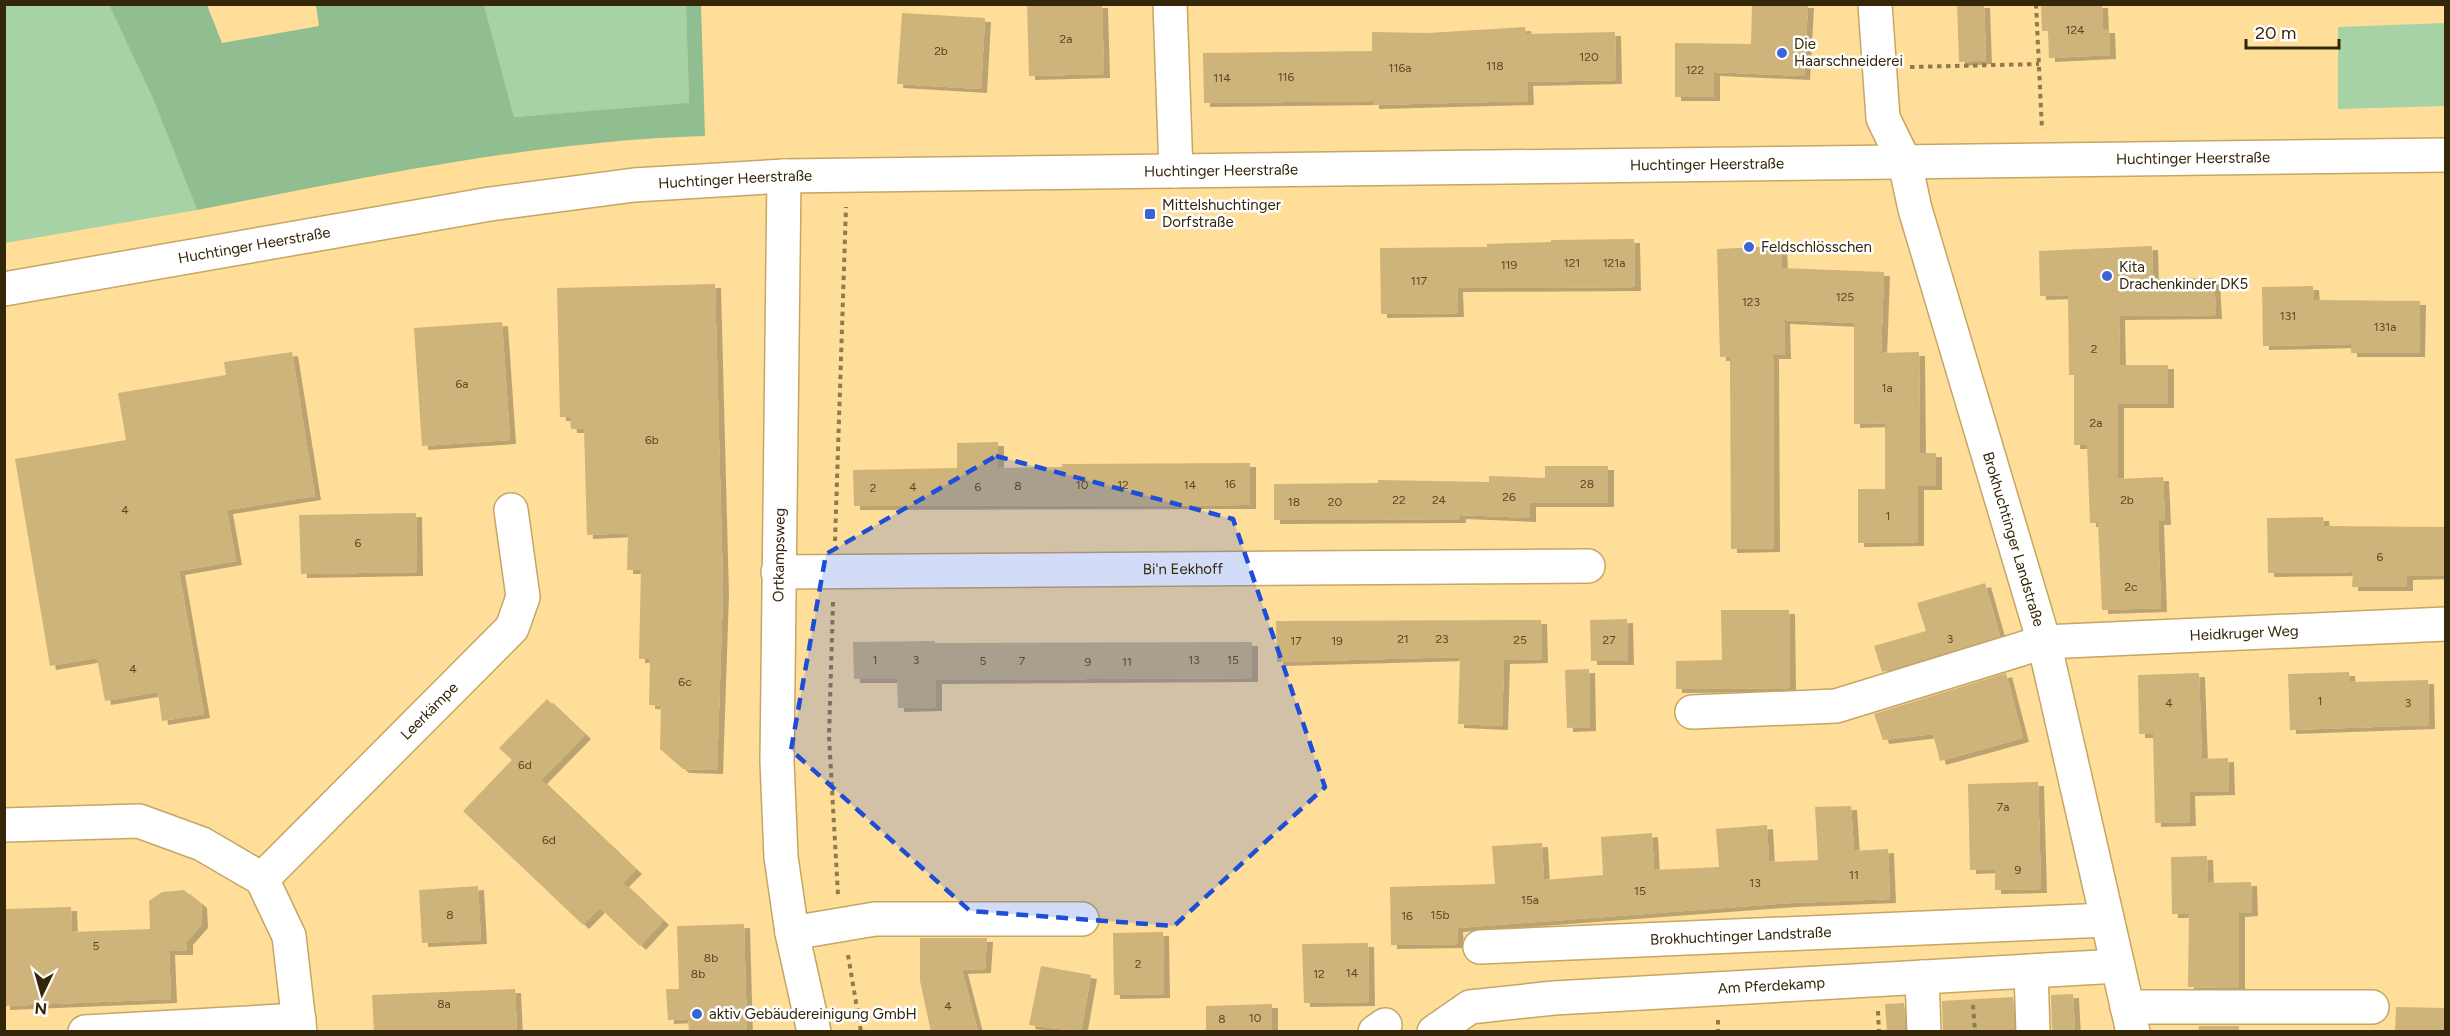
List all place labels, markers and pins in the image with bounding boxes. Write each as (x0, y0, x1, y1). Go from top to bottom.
place label: Die Haarschneiderei (1794, 35, 1903, 70)
marker: Die Haarschneiderei (1775, 46, 1789, 60)
place label: Mittelshuchtinger Dorfstraße (1162, 196, 1281, 231)
marker: Mittelshuchtinger Dorfstraße (1143, 207, 1157, 221)
place label: Feldschlösschen (1761, 238, 1872, 256)
marker: Feldschlösschen (1742, 240, 1756, 254)
place label: Kita Drachenkinder DK5 (2119, 258, 2248, 293)
marker: Kita Drachenkinder DK5 (2100, 269, 2114, 283)
place label: aktiv Gebäudereinigung GmbH (709, 1005, 917, 1023)
marker: aktiv Gebäudereinigung GmbH (690, 1007, 704, 1021)

